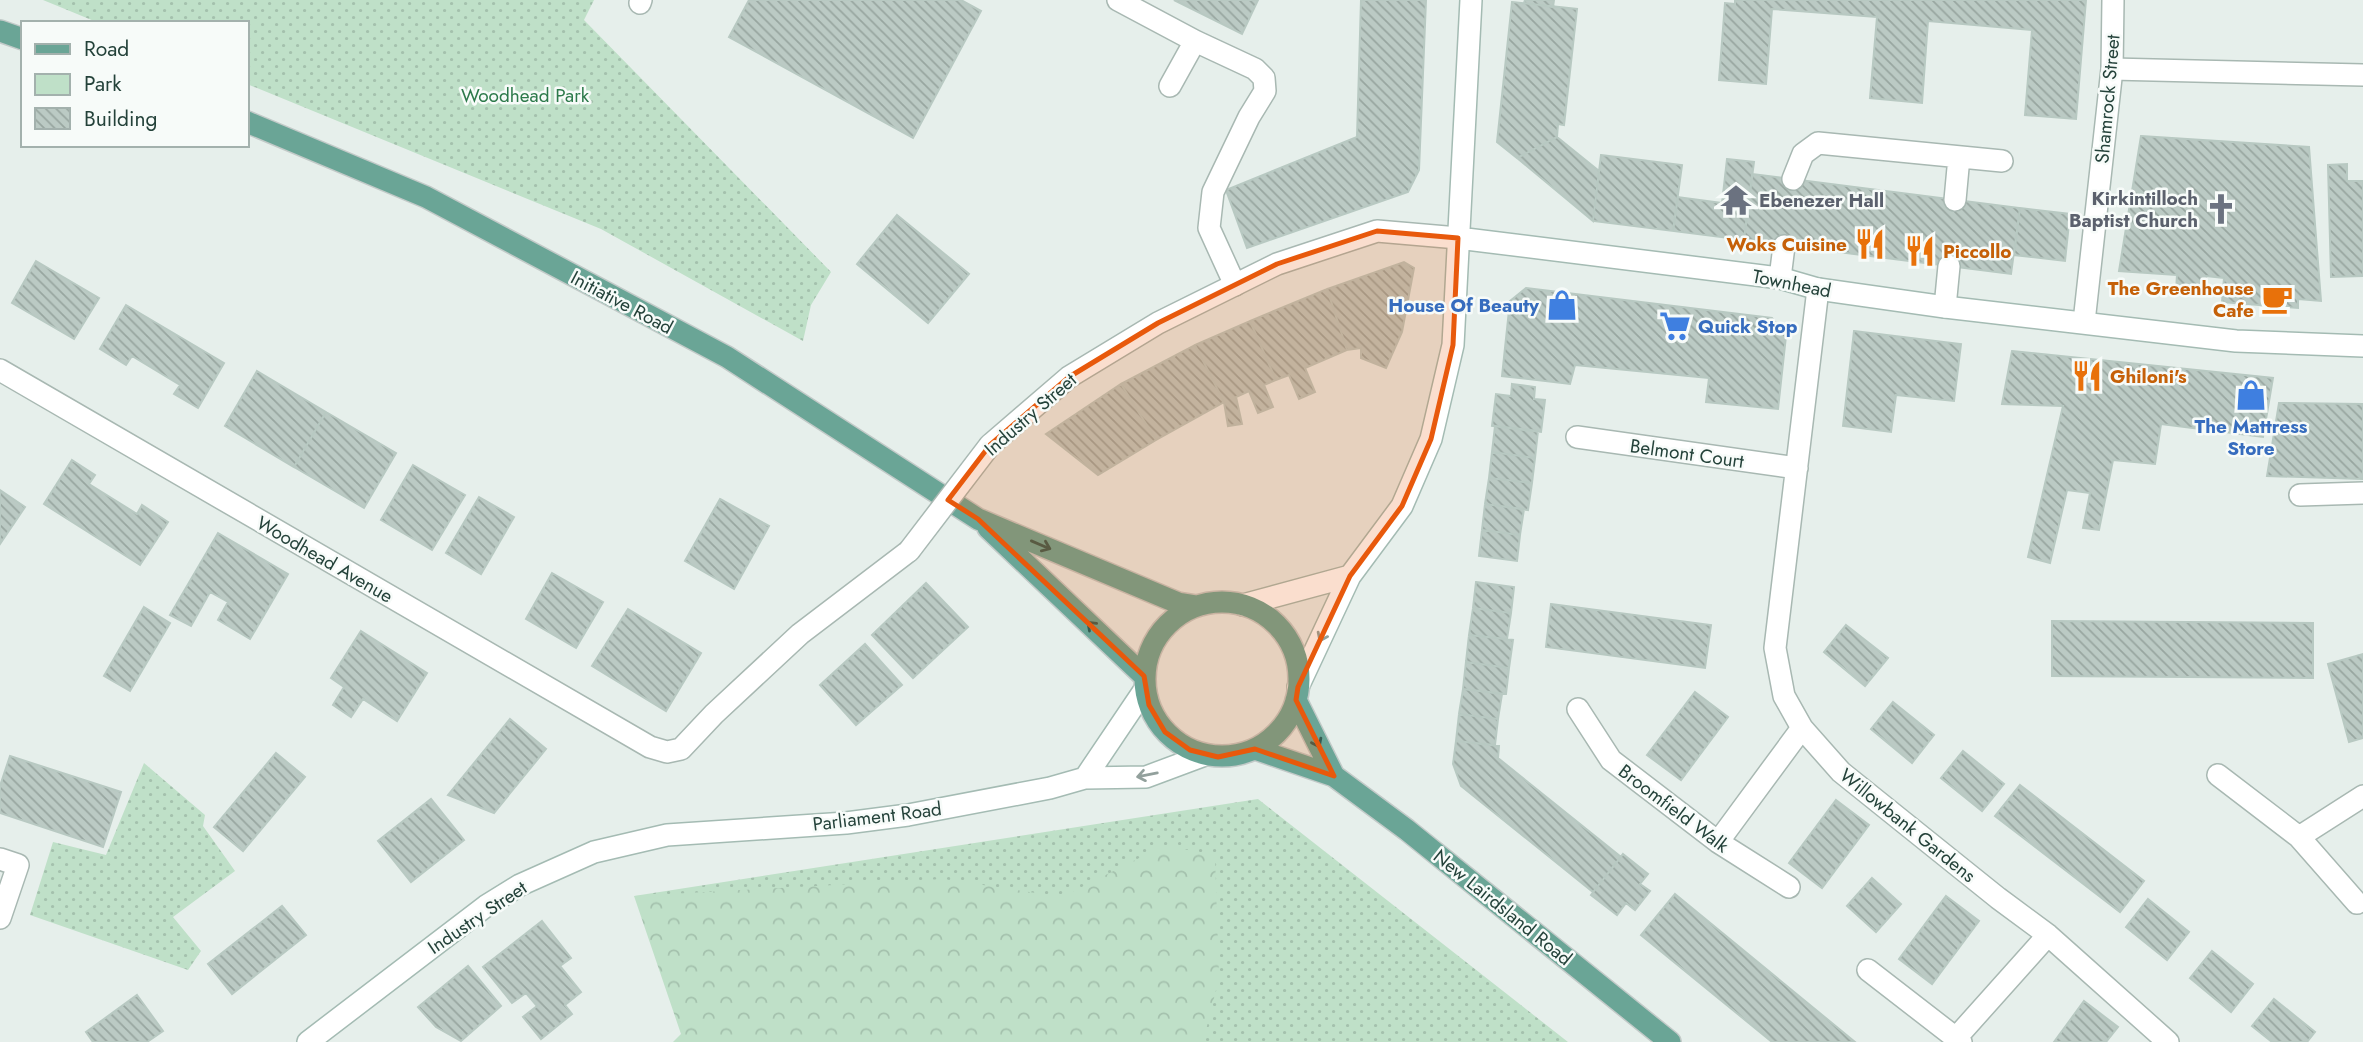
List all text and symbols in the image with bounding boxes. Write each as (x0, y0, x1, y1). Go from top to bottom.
legend (21, 21, 248, 147)
street label: Shamrock Street (2088, 33, 2127, 165)
text: Road (84, 34, 129, 64)
text: Park (84, 69, 122, 99)
park label: Woodhead Park (461, 82, 590, 109)
text: Building (84, 104, 157, 134)
temple icon: Ebenezer Hall (1719, 183, 1753, 217)
place label: Kirkintilloch Baptist Church (2069, 185, 2198, 234)
place label: Ebenezer Hall (1759, 187, 1884, 214)
church icon: Kirkintilloch Baptist Church (2204, 192, 2238, 226)
restaurant icon: Woks Cuisine (1853, 227, 1887, 261)
place label: Woks Cuisine (1727, 231, 1847, 258)
restaurant icon: Piccollo (1903, 234, 1937, 268)
place label: Piccollo (1943, 238, 2012, 265)
street label: Townhead (1750, 263, 1834, 304)
street label: Initiative Road (566, 264, 678, 341)
place label: The Greenhouse Cafe (2108, 275, 2254, 324)
cafe icon: The Greenhouse Cafe (2260, 282, 2294, 316)
shop icon: House Of Beauty (1545, 288, 1579, 322)
place label: House Of Beauty (1388, 292, 1540, 319)
supermarket icon: Quick Stop (1658, 309, 1692, 343)
place label: Quick Stop (1698, 313, 1798, 340)
restaurant icon: Ghiloni's (2070, 359, 2104, 393)
place label: Ghiloni's (2110, 363, 2187, 390)
street label: Industry Street (978, 366, 1083, 462)
shop icon: The Mattress Store (2234, 378, 2268, 412)
place label: The Mattress Store (2194, 413, 2308, 462)
street label: Belmont Court (1628, 432, 1746, 475)
street label: Woodhead Avenue (252, 509, 398, 610)
one-way arrow (1029, 539, 1051, 552)
one-way arrow (1087, 620, 1104, 637)
one-way arrow (1317, 620, 1330, 642)
one-way arrow (1309, 727, 1322, 748)
street label: Broomfield Walk (1613, 758, 1735, 859)
street label: Willowbank Gardens (1834, 762, 1982, 889)
one-way arrow (1136, 769, 1158, 782)
street label: Parliament Road (811, 795, 943, 838)
street label: New Lairdsland Road (1428, 843, 1578, 972)
street label: Industry Street (422, 874, 533, 961)

